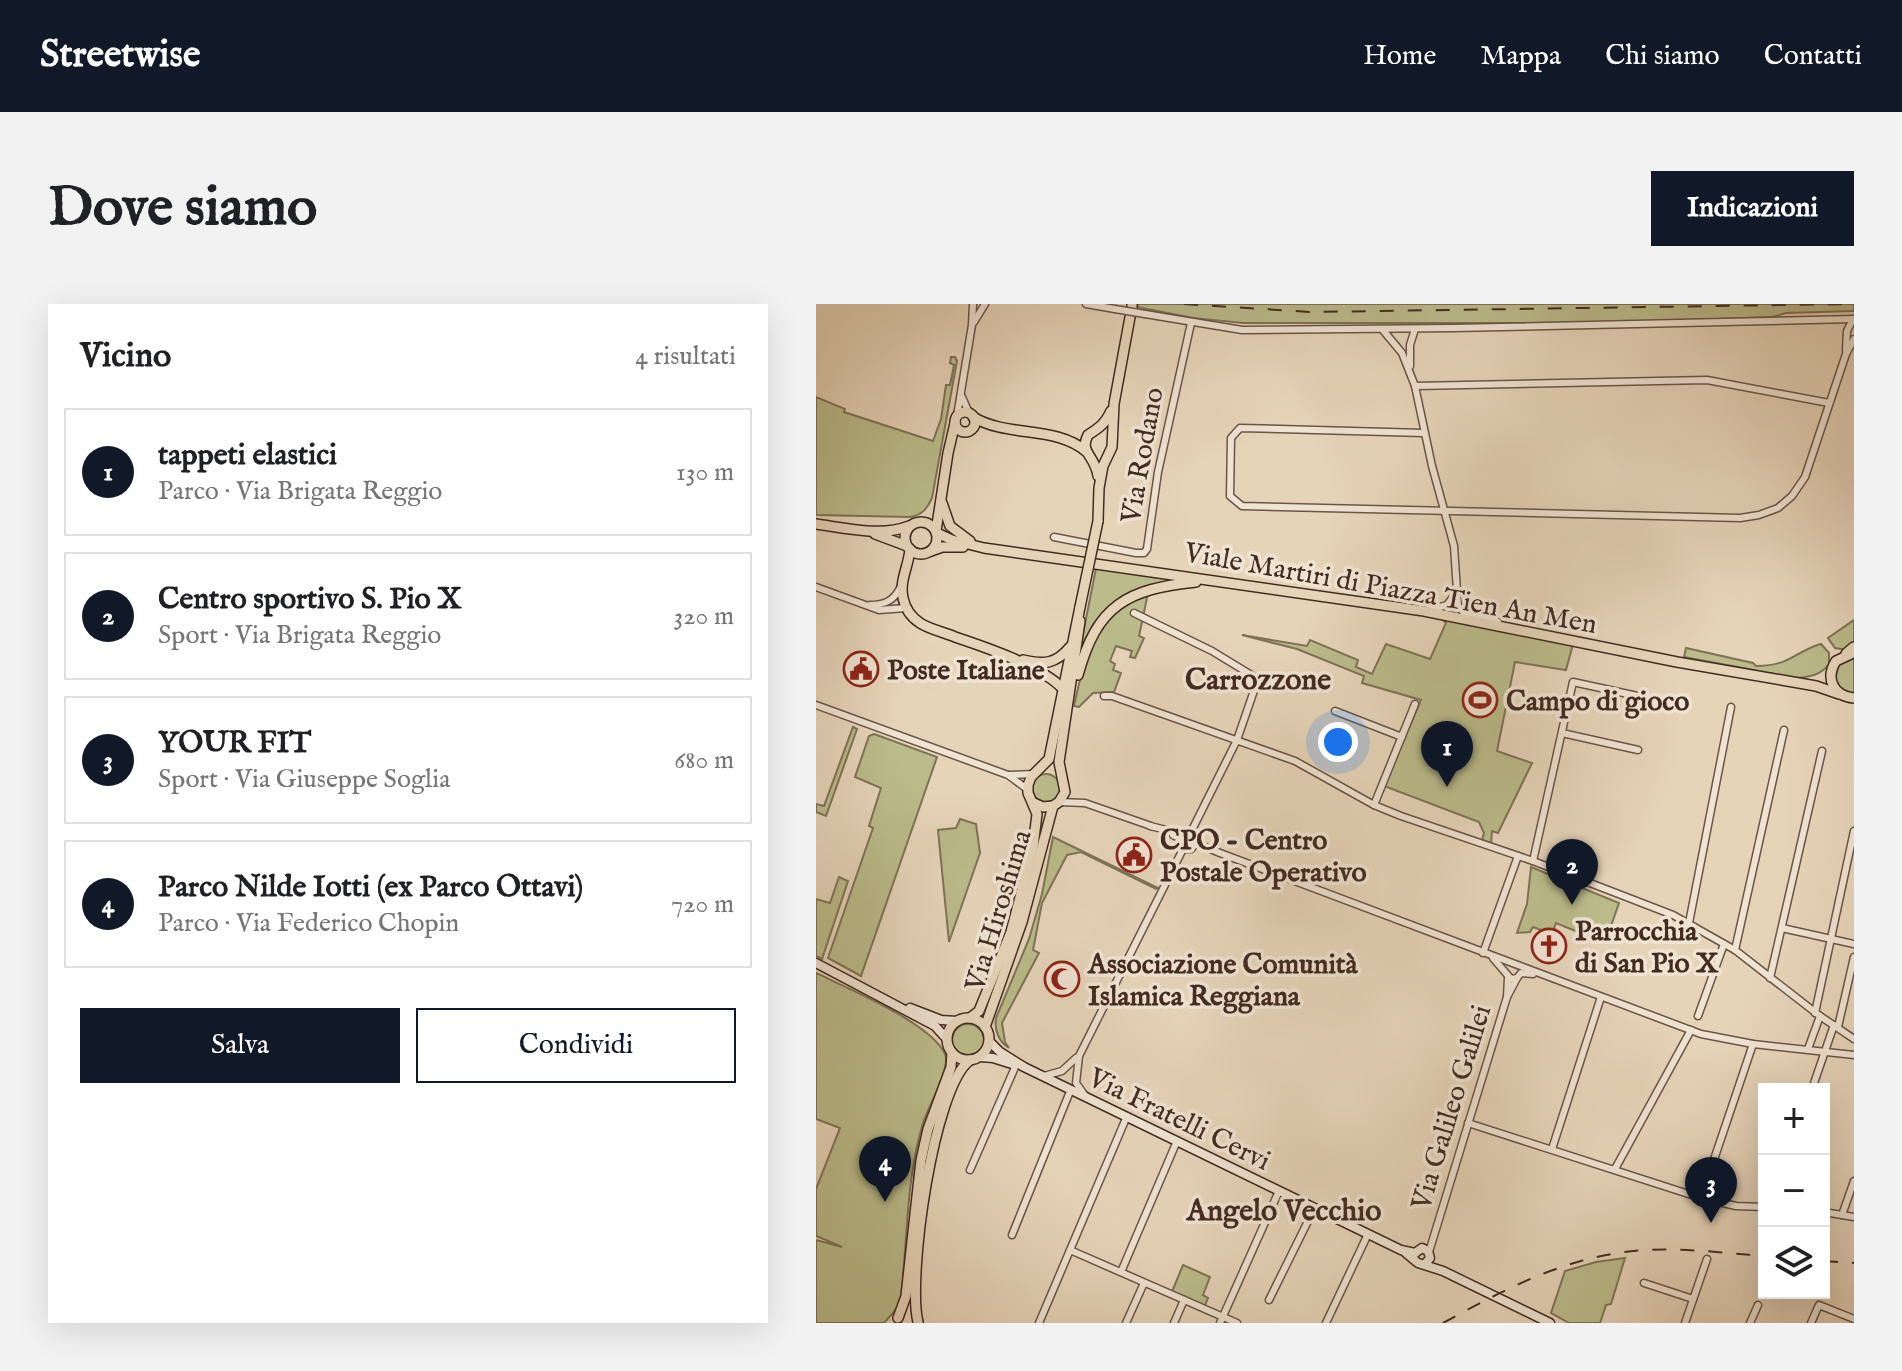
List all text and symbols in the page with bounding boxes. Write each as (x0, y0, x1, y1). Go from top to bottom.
text: Streetwise (40, 32, 200, 80)
text: Home (1363, 39, 1436, 74)
text: Mappa (1480, 39, 1561, 74)
text: Chi siamo (1605, 39, 1720, 74)
text: Contatti (1764, 39, 1862, 74)
button: Indicazioni (1651, 171, 1854, 246)
text: Dove siamo (48, 173, 317, 244)
text: Vicino (80, 335, 171, 378)
text: 4 risultati (635, 340, 736, 373)
street label: Via Rodano (1114, 385, 1173, 527)
text: tappeti elastici (158, 437, 337, 475)
text: 1 (103, 456, 113, 489)
text: 130 m (676, 456, 734, 489)
text: Parco · Via Brigata Reggio (158, 475, 442, 508)
street label: Viale Martiri di Piazza Tien An Men (1181, 536, 1599, 643)
text: Centro sportivo S. Pio X (158, 581, 462, 619)
text: 2 (102, 600, 114, 633)
text: 320 m (674, 600, 734, 633)
text: Sport · Via Brigata Reggio (158, 619, 441, 652)
public building icon: Poste Italiane (842, 650, 880, 688)
place label: Poste Italiane (887, 654, 1045, 689)
district label: Carrozzone (1185, 662, 1331, 700)
sports icon: Campo di gioco (1461, 681, 1499, 719)
place label: Campo di gioco (1506, 685, 1689, 720)
pin: 1 (1421, 721, 1473, 787)
your location (1318, 722, 1358, 762)
text: YOUR FIT (158, 725, 311, 763)
text: 3 (103, 744, 113, 777)
text: 680 m (674, 744, 734, 777)
text: Sport · Via Giuseppe Soglia (158, 763, 450, 796)
place label: CPO - Centro Postale Operativo (1160, 824, 1367, 891)
street label: Via Hiroshima (958, 825, 1041, 997)
public building icon: CPO - Centro Postale Operativo (1115, 836, 1153, 874)
pin: 2 (1546, 839, 1598, 905)
text: Parco Nilde Iotti (ex Parco Ottavi) (158, 869, 583, 907)
text: 4 (102, 888, 114, 921)
text: 720 m (671, 888, 734, 921)
text: Parco · Via Federico Chopin (158, 907, 459, 940)
place label: Parrocchia di San Pio X (1575, 915, 1719, 982)
church icon: Parrocchia di San Pio X (1530, 927, 1568, 965)
place label: Associazione Comunità Islamica Reggiana (1087, 948, 1358, 1015)
mosque icon: Associazione Comunità Islamica Reggiana (1043, 960, 1081, 998)
street label: Via Galileo Galilei (1404, 1001, 1500, 1215)
button: Salva (80, 1008, 400, 1083)
button: Condividi (416, 1008, 736, 1083)
street label: Via Fratelli Cervi (1081, 1061, 1276, 1179)
map controls (1758, 1083, 1830, 1299)
button: + (1758, 1083, 1830, 1155)
pin: 4 (859, 1136, 911, 1202)
button: − (1758, 1155, 1830, 1227)
pin: 3 (1685, 1157, 1737, 1223)
district label: Angelo Vecchio (1186, 1193, 1381, 1231)
button: layers (1758, 1227, 1830, 1299)

